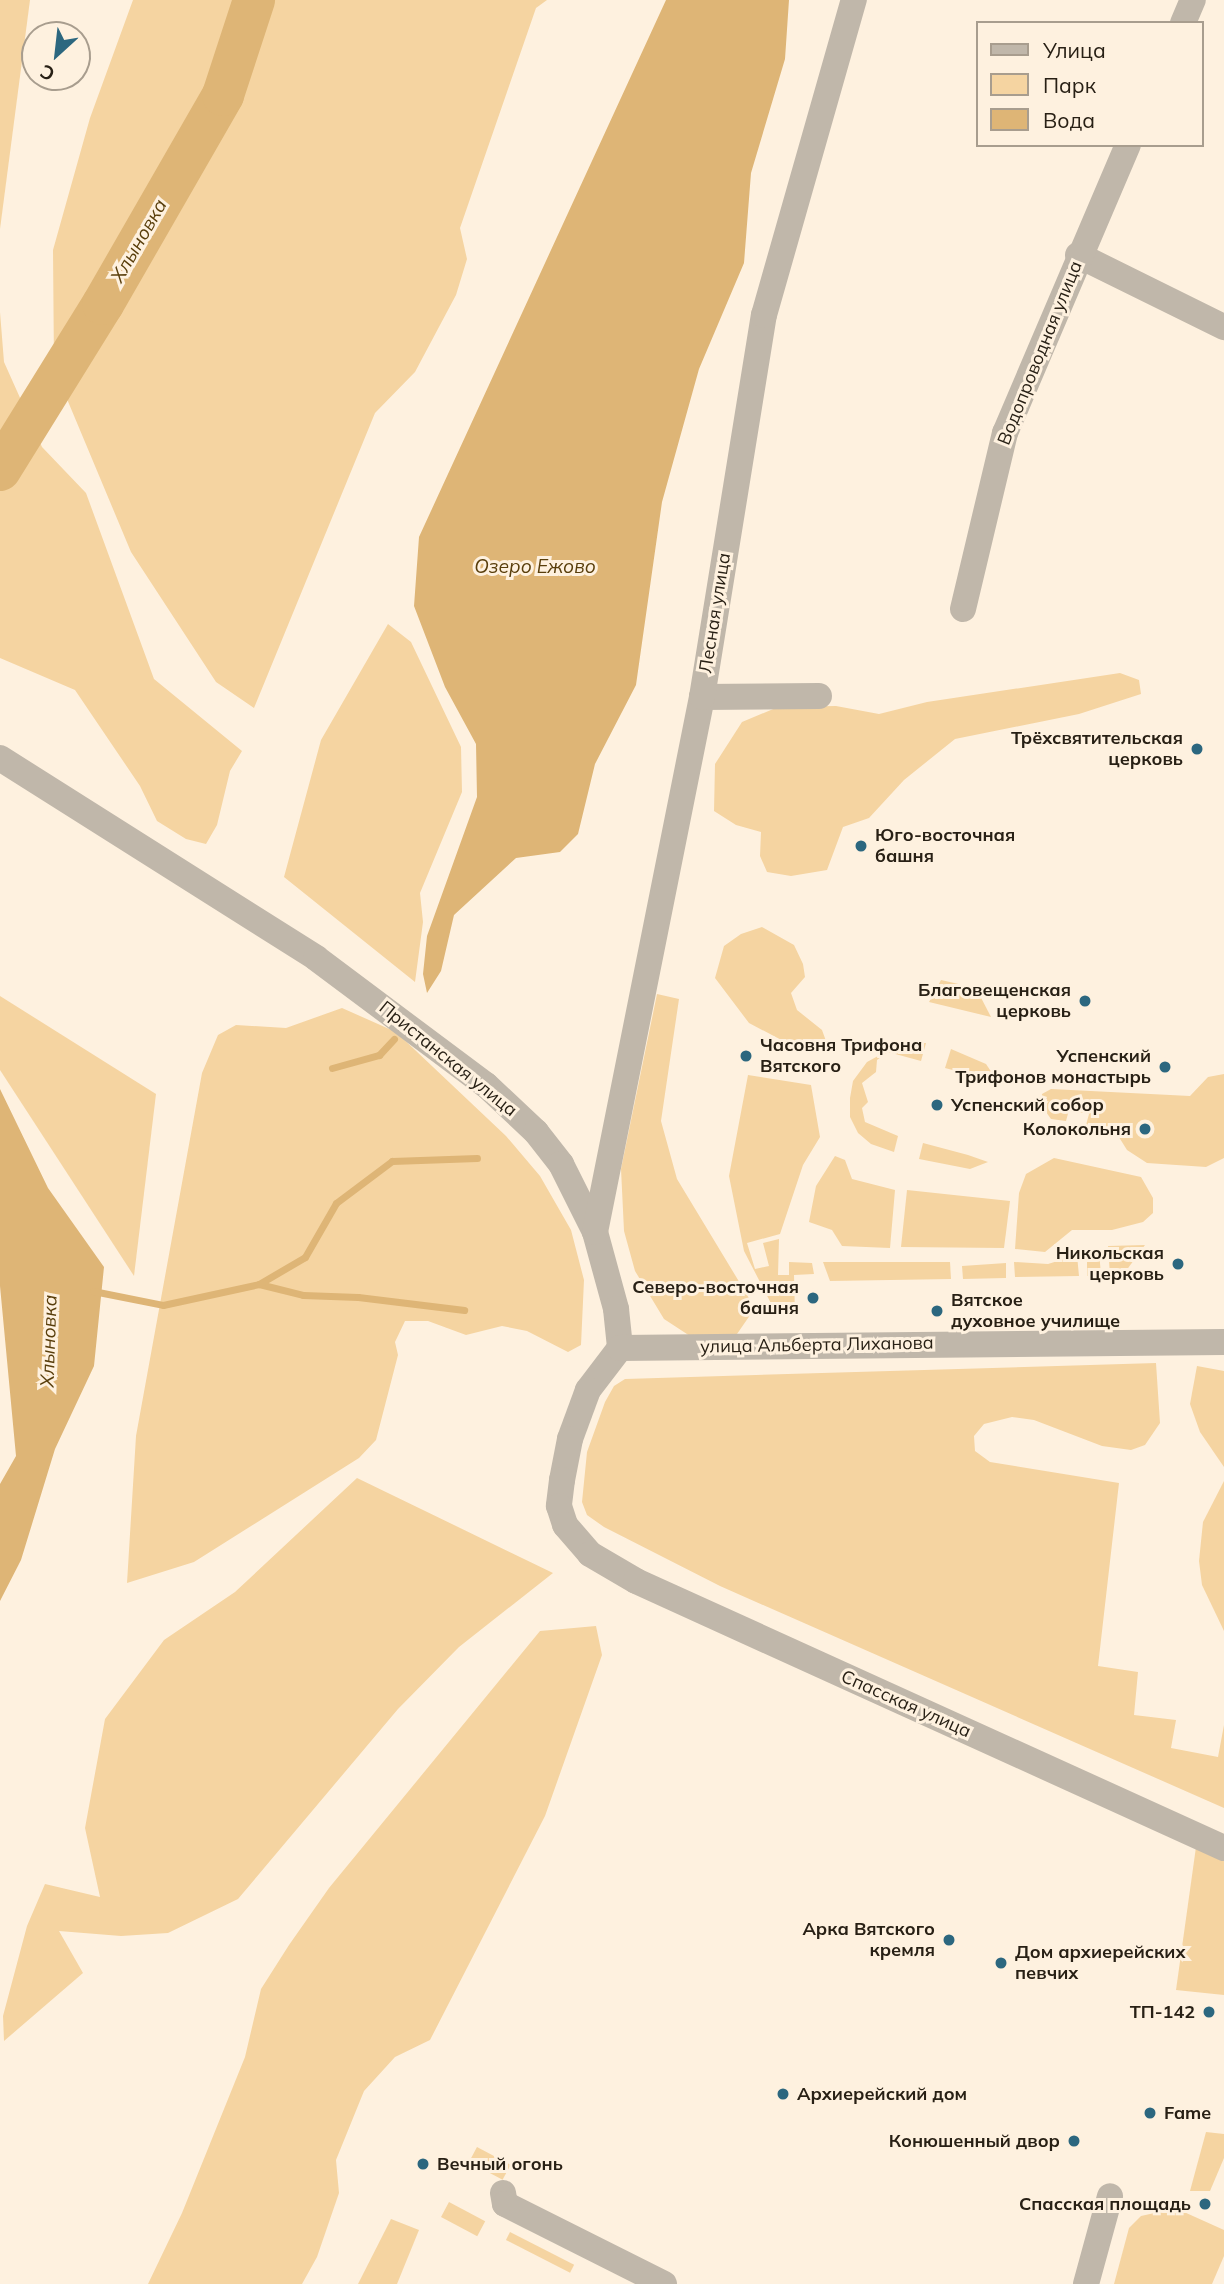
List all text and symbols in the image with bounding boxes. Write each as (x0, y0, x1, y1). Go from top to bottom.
north arrow (21, 21, 91, 91)
legend (976, 21, 1203, 147)
text: Улица (1043, 37, 1106, 63)
text: С (36, 59, 59, 87)
text: Парк (1043, 72, 1096, 98)
text: Вода (1043, 107, 1095, 133)
water label: Хлыновка (106, 195, 172, 287)
street label: Водопроводная улица (993, 258, 1087, 448)
street label: Лесная улица (695, 551, 735, 675)
water label: Озеро Ежово (474, 556, 596, 578)
place label: Трёхсвятительская церковь (1011, 728, 1183, 770)
marker: Трёхсвятительская церковь (1189, 741, 1205, 757)
place label: Юго-восточная башня (875, 825, 1015, 868)
marker: Юго-восточная башня (853, 838, 869, 854)
place label: Благовещенская церковь (918, 980, 1071, 1023)
marker: Благовещенская церковь (1077, 993, 1093, 1009)
street label: Пристанская улица (375, 997, 521, 1121)
place label: Часовня Трифона Вятского (760, 1035, 922, 1078)
place label: Успенский Трифонов монастырь (955, 1046, 1151, 1088)
marker: Часовня Трифона Вятского (738, 1048, 754, 1064)
marker: Успенский Трифонов монастырь (1157, 1059, 1173, 1075)
place label: Успенский собор (951, 1094, 1104, 1116)
marker: Успенский собор (929, 1097, 945, 1113)
place label: Колокольня (1023, 1118, 1131, 1140)
marker: Колокольня (1137, 1121, 1153, 1137)
place label: Никольская церковь (1056, 1243, 1164, 1286)
marker: Никольская церковь (1170, 1256, 1186, 1272)
place label: Северо-восточная башня (632, 1277, 799, 1320)
marker: Северо-восточная башня (805, 1290, 821, 1306)
place label: Вятское духовное училище (951, 1290, 1120, 1332)
water label: Хлыновка (36, 1294, 62, 1388)
marker: Вятское духовное училище (929, 1303, 945, 1319)
street label: улица Альберта Лиханова (700, 1332, 934, 1358)
street label: Спасская улица (838, 1666, 974, 1742)
place label: Арка Вятского кремля (802, 1919, 935, 1962)
marker: Арка Вятского кремля (941, 1932, 957, 1948)
place label: Дом архиерейских певчих (1015, 1942, 1186, 1984)
marker: Дом архиерейских певчих (993, 1955, 1009, 1971)
place label: ТП-142 (1130, 2001, 1195, 2023)
marker: ТП-142 (1201, 2004, 1217, 2020)
place label: Архиерейский дом (797, 2083, 967, 2105)
marker: Архиерейский дом (775, 2086, 791, 2102)
place label: Fame (1164, 2102, 1211, 2124)
marker: Fame (1142, 2105, 1158, 2121)
place label: Конюшенный двор (889, 2130, 1060, 2152)
marker: Конюшенный двор (1066, 2133, 1082, 2149)
place label: Вечный огонь (437, 2153, 563, 2175)
marker: Вечный огонь (415, 2156, 431, 2172)
place label: Спасская площадь (1019, 2193, 1191, 2215)
marker: Спасская площадь (1197, 2196, 1213, 2212)

